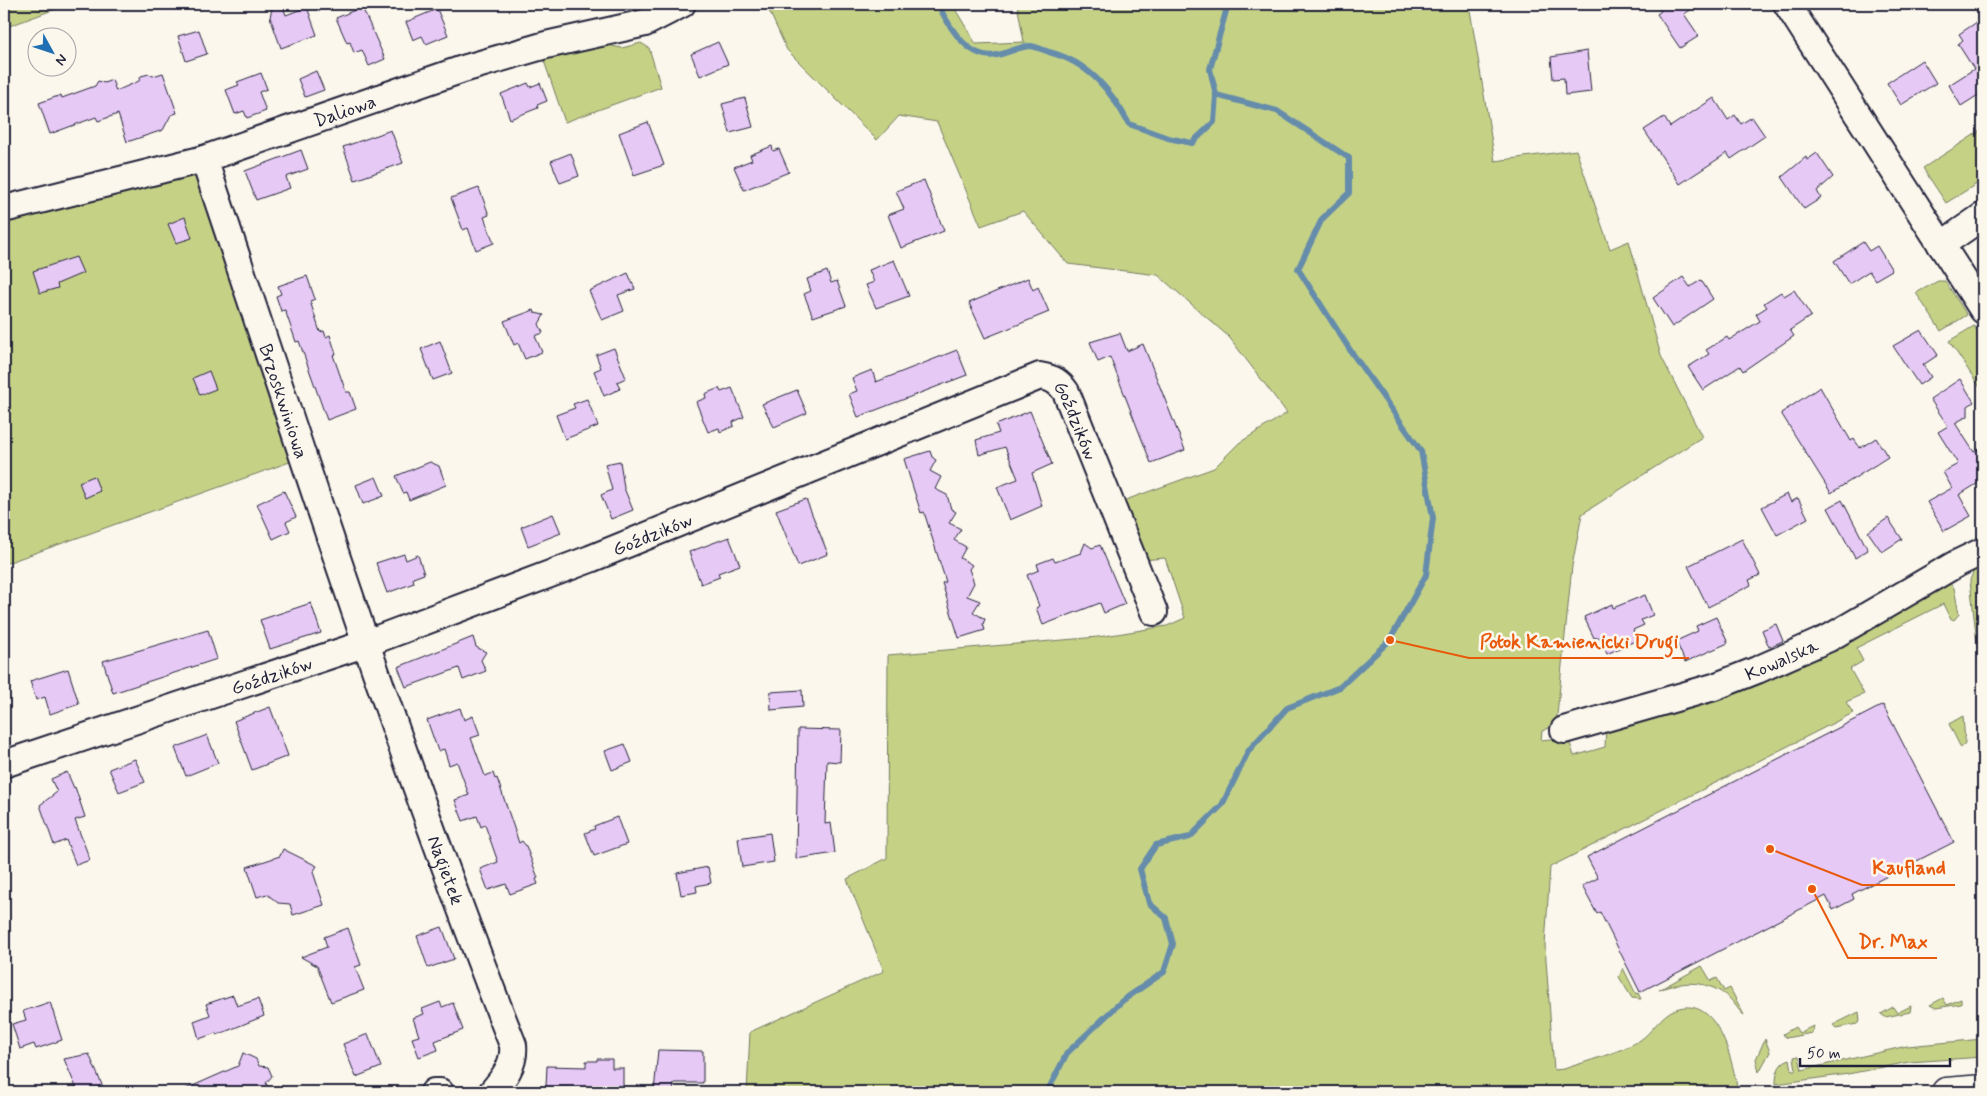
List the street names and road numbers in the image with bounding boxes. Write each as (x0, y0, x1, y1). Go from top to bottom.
street label: Daliowa (310, 89, 380, 134)
street label: Brzoskwiniowa (252, 341, 314, 462)
street label: Goździków (1048, 375, 1103, 464)
street label: Goździków (609, 508, 696, 563)
street label: Kowalska (1742, 633, 1823, 687)
street label: Goździków (228, 651, 316, 701)
street label: Nagietek (421, 832, 469, 909)

